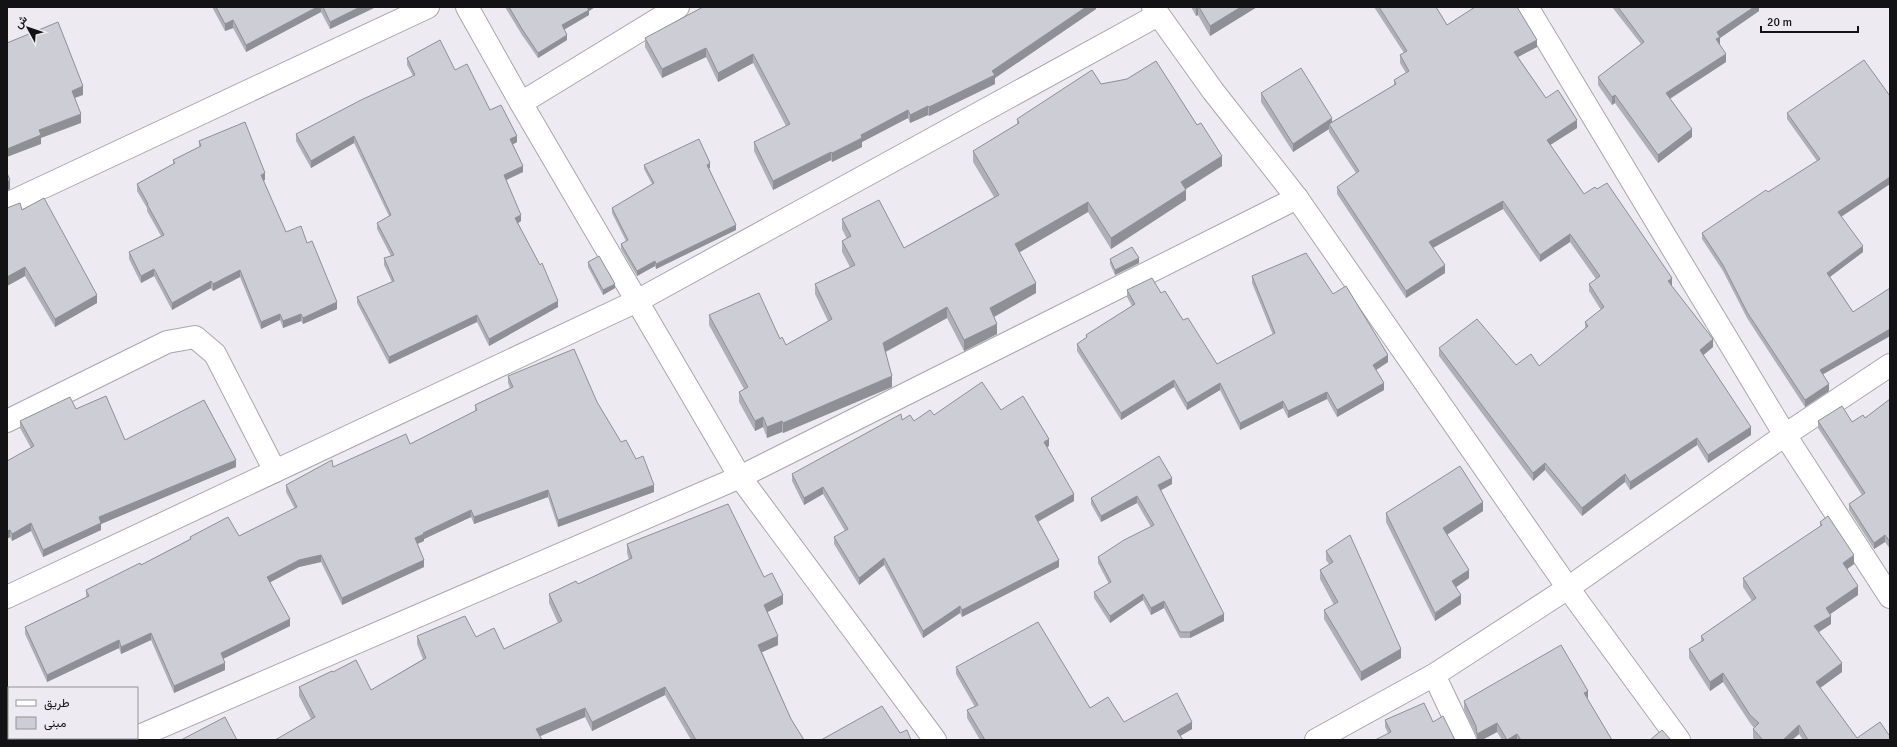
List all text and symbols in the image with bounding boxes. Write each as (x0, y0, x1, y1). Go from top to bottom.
north arrow (8, 8, 48, 48)
scale bar (1761, 8, 1858, 34)
text: ش (11, 13, 30, 31)
text: 20 m (1767, 15, 1792, 30)
legend (8, 687, 138, 739)
text: طريق (44, 696, 70, 711)
text: مبنى (44, 716, 66, 731)

